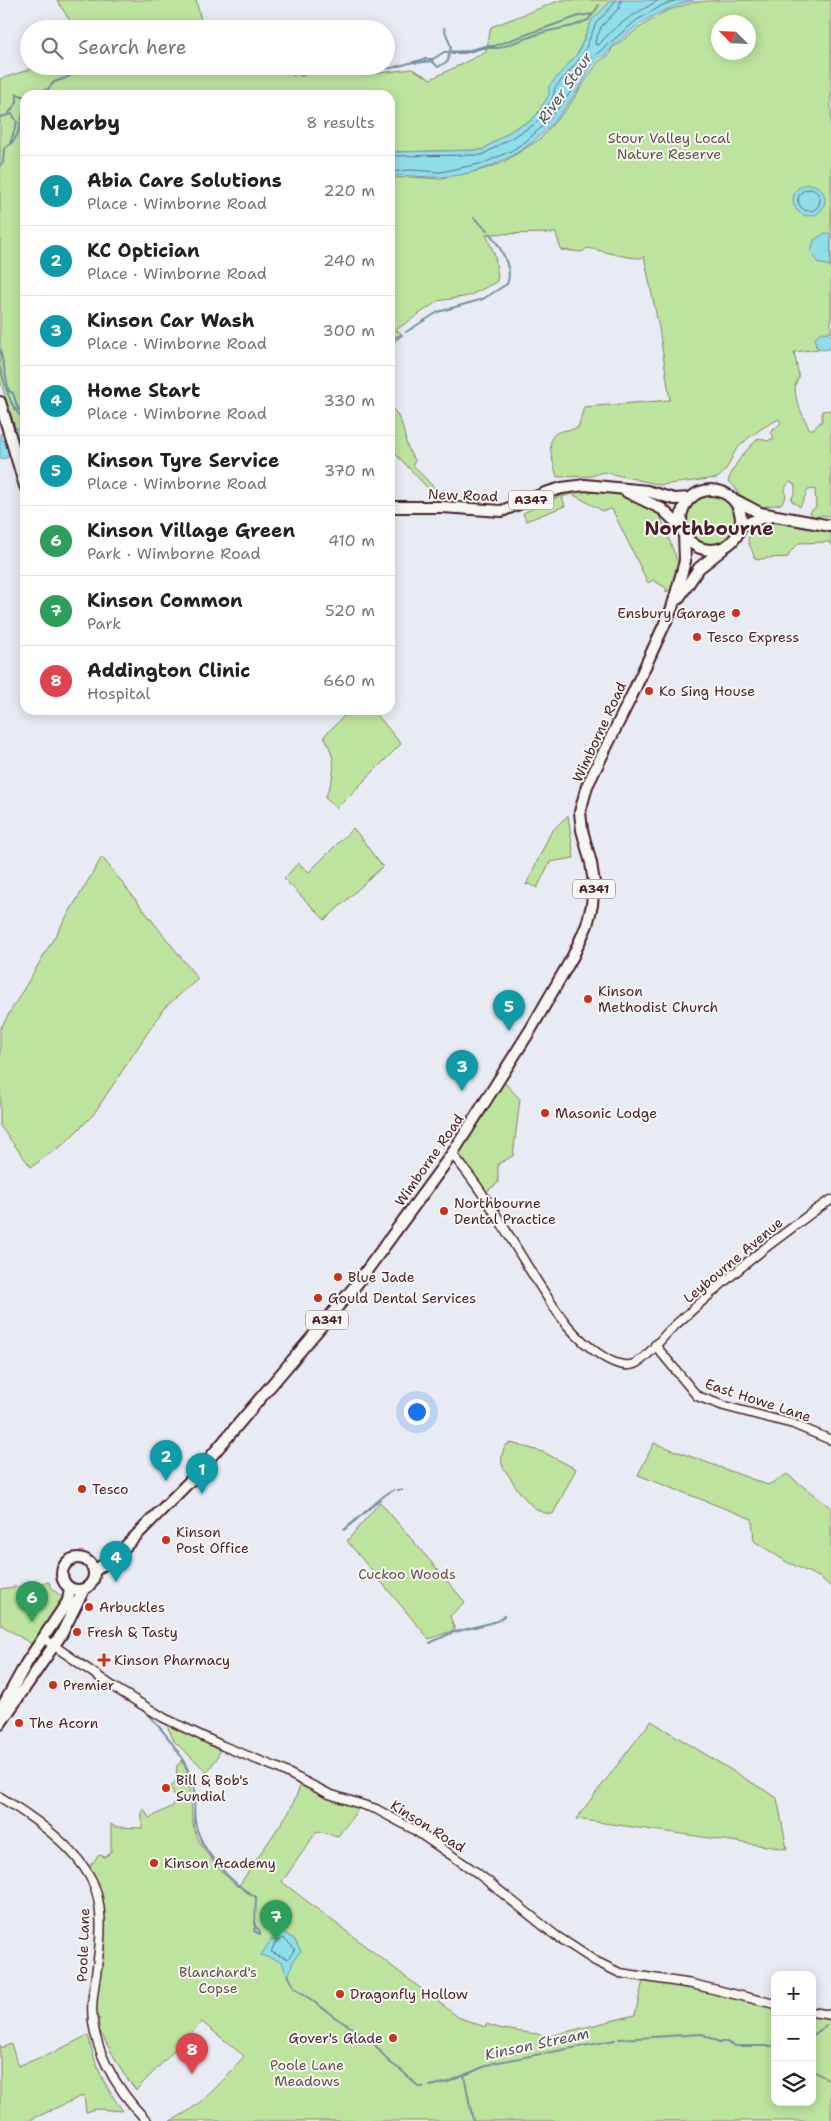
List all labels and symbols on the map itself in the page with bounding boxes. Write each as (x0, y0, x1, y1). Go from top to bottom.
north arrow (711, 15, 756, 60)
water label: River Stour (533, 48, 597, 128)
park label: Stour Valley Local Nature Reserve (608, 129, 731, 163)
street label: New Road (428, 485, 499, 505)
road number: A347 (508, 490, 554, 510)
district label: Northbourne (644, 516, 774, 541)
place label: Ensbury Garage (617, 604, 726, 622)
marker: Ensbury Garage (730, 607, 742, 619)
place label: Tesco Express (707, 628, 799, 646)
marker: Tesco Express (691, 631, 703, 643)
street label: Wimborne Road (568, 679, 630, 785)
place label: Ko Sing House (659, 682, 755, 700)
marker: Ko Sing House (643, 685, 655, 697)
road number: A341 (573, 880, 615, 899)
place label: Kinson Methodist Church (598, 982, 718, 1016)
pin: 5 (493, 990, 525, 1031)
marker: Kinson Methodist Church (582, 993, 594, 1005)
pin: 3 (446, 1050, 478, 1091)
place label: Masonic Lodge (555, 1104, 657, 1122)
marker: Masonic Lodge (539, 1107, 551, 1119)
street label: Wimborne Road (391, 1110, 468, 1210)
place label: Northbourne Dental Practice (454, 1194, 556, 1228)
marker: Northbourne Dental Practice (438, 1205, 450, 1217)
street label: Leybourne Avenue (679, 1213, 787, 1307)
place label: Blue Jade (348, 1268, 415, 1286)
marker: Blue Jade (332, 1271, 344, 1283)
place label: Gould Dental Services (328, 1289, 476, 1307)
marker: Gould Dental Services (312, 1292, 324, 1304)
road number: A341 (306, 1310, 348, 1330)
street label: East Howe Lane (703, 1374, 813, 1426)
your location (404, 1399, 430, 1425)
pin: 2 (150, 1440, 182, 1481)
pin: 1 (186, 1453, 218, 1494)
place label: Tesco (92, 1480, 129, 1498)
marker: Tesco (76, 1483, 88, 1495)
place label: Kinson Post Office (176, 1523, 249, 1557)
marker: Kinson Post Office (160, 1534, 172, 1546)
pin: 4 (100, 1541, 132, 1582)
park label: Cuckoo Woods (358, 1565, 456, 1583)
pin: 6 (16, 1581, 48, 1622)
place label: Arbuckles (99, 1598, 165, 1616)
marker: Arbuckles (83, 1601, 95, 1613)
place label: Fresh & Tasty (87, 1623, 178, 1641)
marker: Fresh & Tasty (71, 1626, 83, 1638)
place label: Kinson Pharmacy (114, 1651, 230, 1669)
marker: Kinson Pharmacy (98, 1654, 110, 1666)
place label: Premier (63, 1676, 115, 1694)
marker: Premier (47, 1679, 59, 1691)
place label: The Acorn (29, 1714, 99, 1732)
marker: The Acorn (13, 1717, 25, 1729)
place label: Bill & Bob's Sundial (176, 1771, 249, 1805)
marker: Bill & Bob's Sundial (160, 1782, 172, 1794)
street label: Kinson Road (387, 1796, 469, 1856)
place label: Kinson Academy (164, 1854, 276, 1872)
marker: Kinson Academy (148, 1857, 160, 1869)
pin: 7 (260, 1900, 292, 1941)
street label: Poole Lane (73, 1908, 93, 1982)
park label: Blanchard's Copse (179, 1963, 257, 1997)
place label: Dragonfly Hollow (350, 1985, 468, 2003)
marker: Dragonfly Hollow (334, 1988, 346, 2000)
water label: Kinson Stream (483, 2023, 591, 2065)
place label: Gover's Glade (288, 2029, 383, 2047)
marker: Gover's Glade (387, 2032, 399, 2044)
pin: 8 (176, 2033, 208, 2074)
park label: Poole Lane Meadows (270, 2056, 344, 2090)

